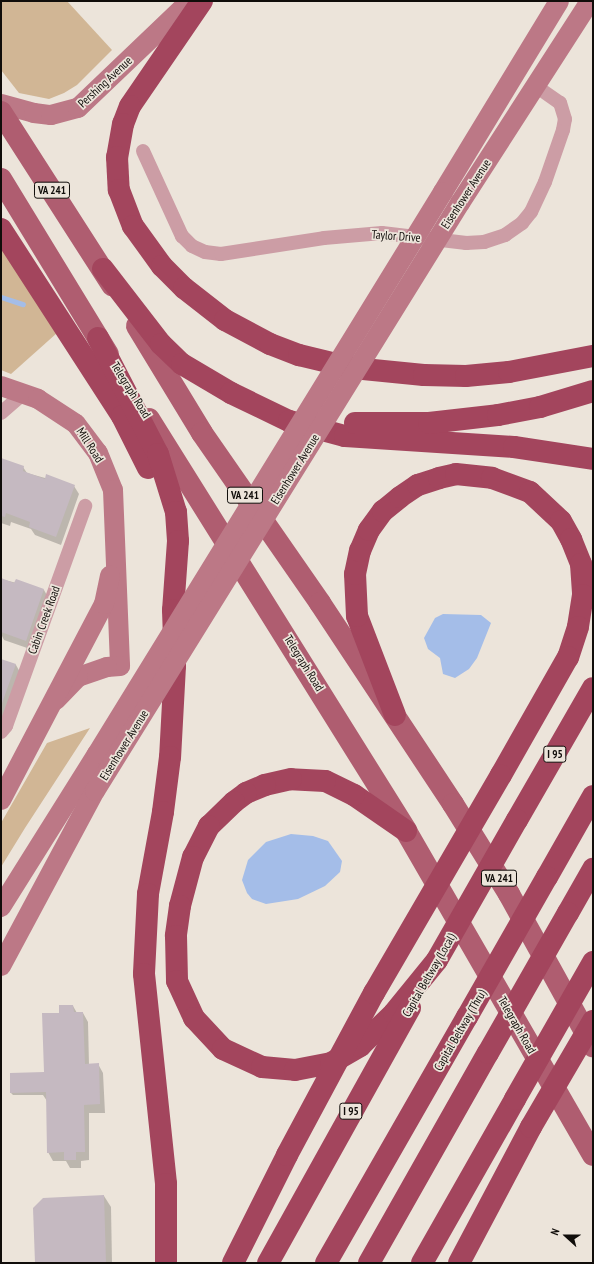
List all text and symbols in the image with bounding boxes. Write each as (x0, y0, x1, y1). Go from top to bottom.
street label: Pershing Avenue (75, 53, 135, 111)
street label: Eisenhower Avenue (438, 156, 494, 232)
road number: VA 241 (33, 181, 71, 199)
street label: Taylor Drive (371, 227, 421, 245)
street label: Telegraph Road (108, 359, 154, 421)
street label: Mill Road (73, 425, 107, 465)
street label: Eisenhower Avenue (268, 431, 322, 507)
road number: VA 241 (226, 486, 264, 504)
street label: Cabin Creek Road (25, 584, 63, 656)
street label: Telegraph Road (281, 632, 327, 694)
street label: Eisenhower Avenue (97, 707, 151, 783)
road number: I 95 (543, 745, 567, 763)
road number: VA 241 (480, 869, 518, 887)
street label: Capital Beltway (Local) (399, 931, 459, 1019)
street label: Capital Beltway (Thru) (431, 987, 489, 1073)
street label: Telegraph Road (495, 994, 539, 1056)
road number: I 95 (339, 1102, 363, 1120)
north arrow (546, 1216, 586, 1256)
text: N (547, 1226, 562, 1237)

